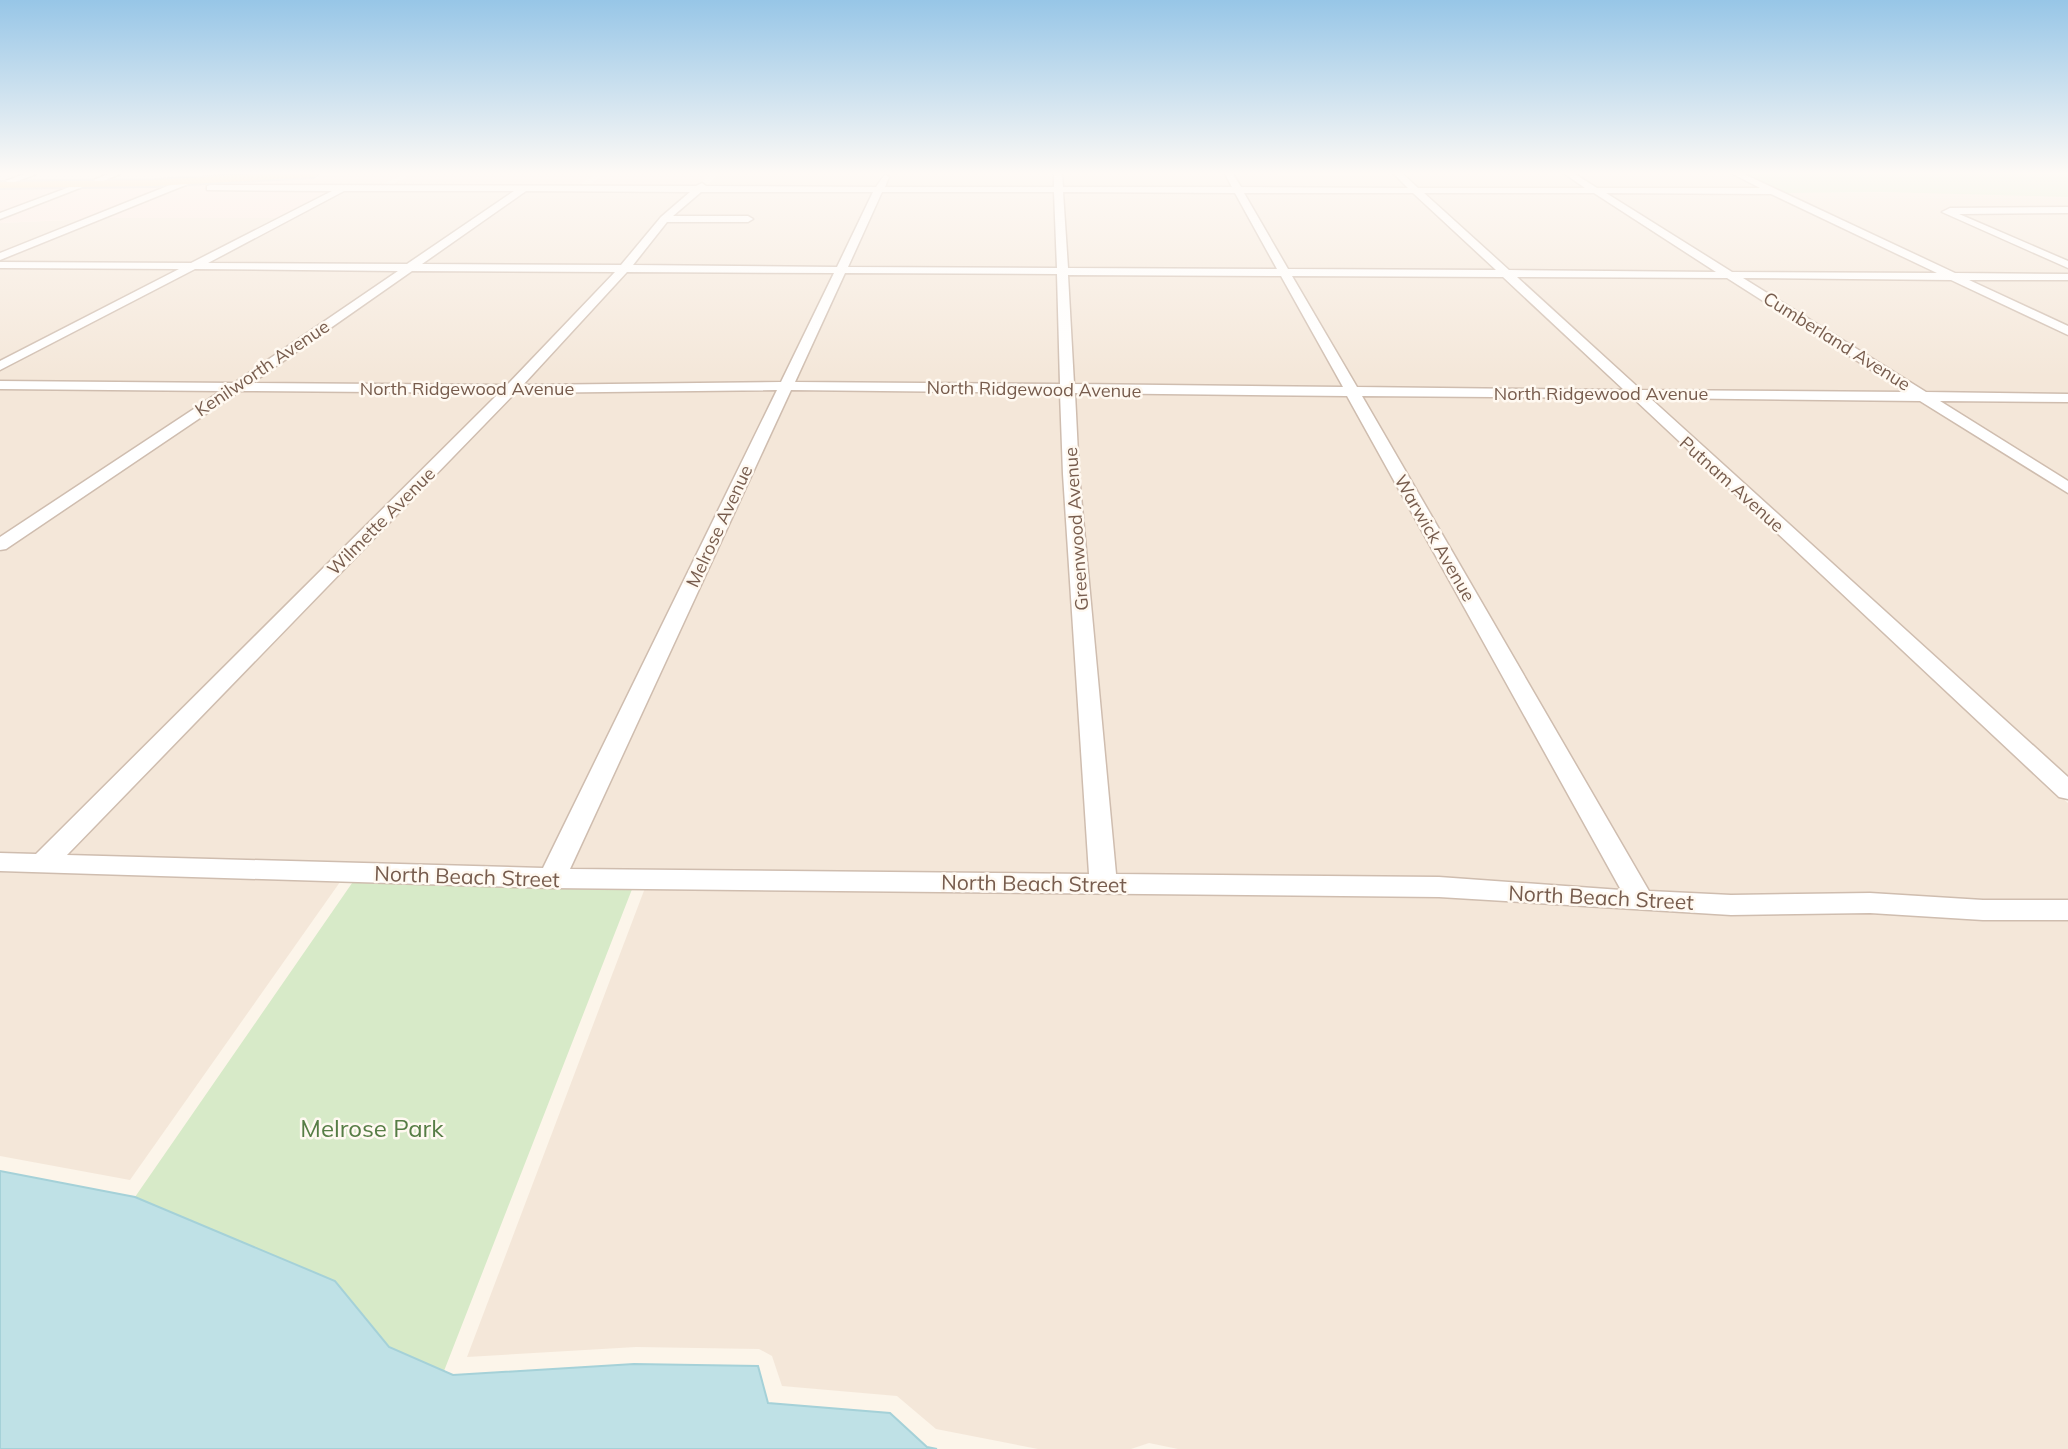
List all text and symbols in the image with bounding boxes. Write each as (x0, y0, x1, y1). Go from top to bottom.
street label: Cumberland Avenue (1759, 286, 1915, 396)
street label: Kenilworth Avenue (190, 315, 334, 421)
street label: North Ridgewood Avenue (927, 376, 1141, 402)
street label: North Ridgewood Avenue (360, 377, 574, 400)
street label: North Ridgewood Avenue (1494, 382, 1708, 405)
street label: Putnam Avenue (1675, 431, 1789, 537)
street label: Greenwood Avenue (1059, 446, 1093, 612)
street label: Melrose Avenue (681, 461, 757, 591)
street label: Wilmette Avenue (322, 462, 440, 580)
street label: Warwick Avenue (1389, 471, 1481, 605)
street label: North Beach Street (374, 860, 560, 892)
street label: North Beach Street (941, 868, 1127, 898)
street label: North Beach Street (1508, 879, 1694, 915)
park label: Melrose Park (300, 1113, 444, 1143)

